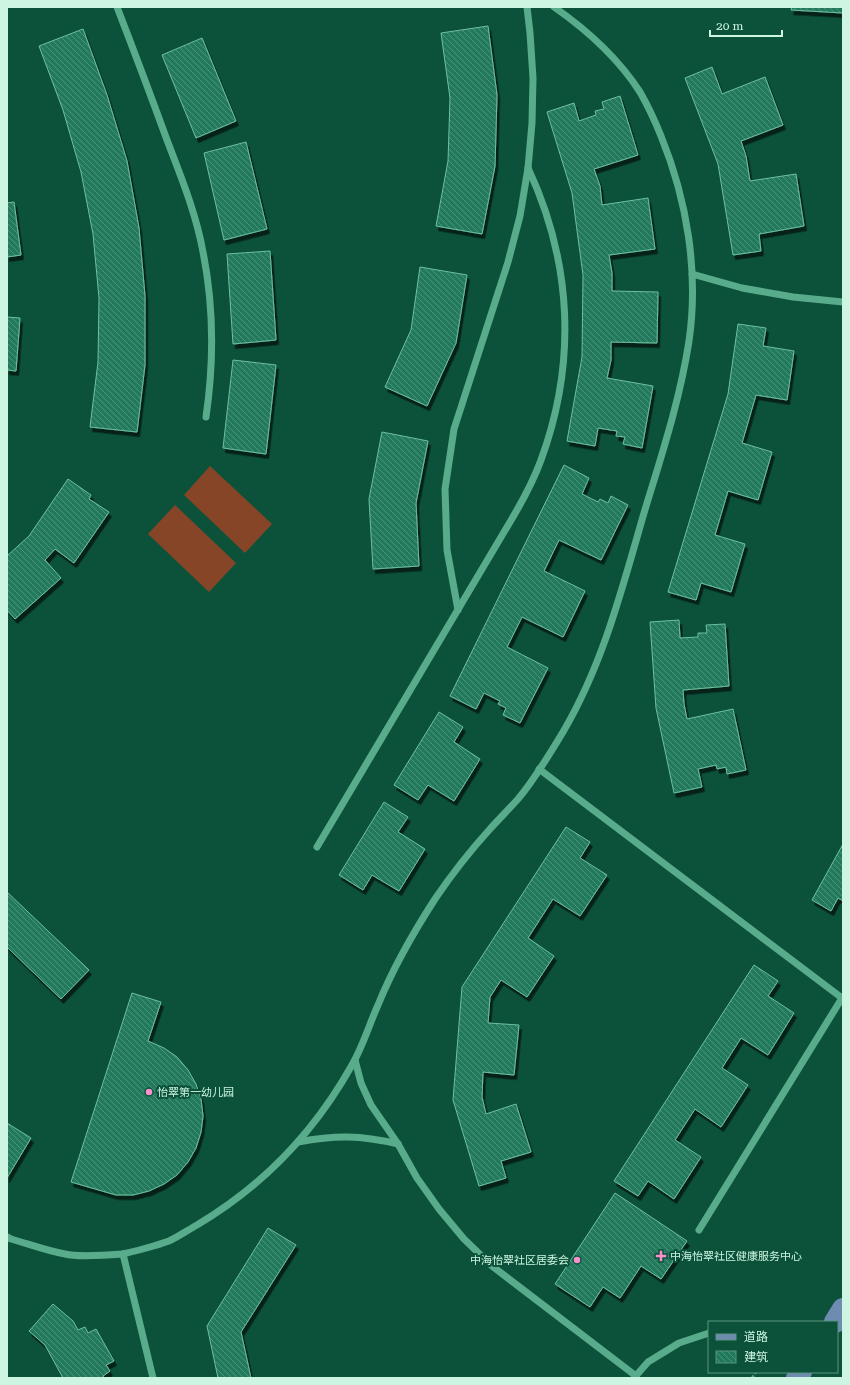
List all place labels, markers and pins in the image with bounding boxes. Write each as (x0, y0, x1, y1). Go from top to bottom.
place label: 怡翠第一幼儿园 (157, 1086, 234, 1099)
marker: 怡翠第一幼儿园 (144, 1087, 154, 1097)
marker: 中海怡翠社区健康服务中心 (655, 1250, 667, 1262)
place label: 中海怡翠社区健康服务中心 (670, 1250, 802, 1263)
place label: 中海怡翠社区居委会 (470, 1254, 569, 1267)
marker: 中海怡翠社区居委会 (572, 1255, 582, 1265)

